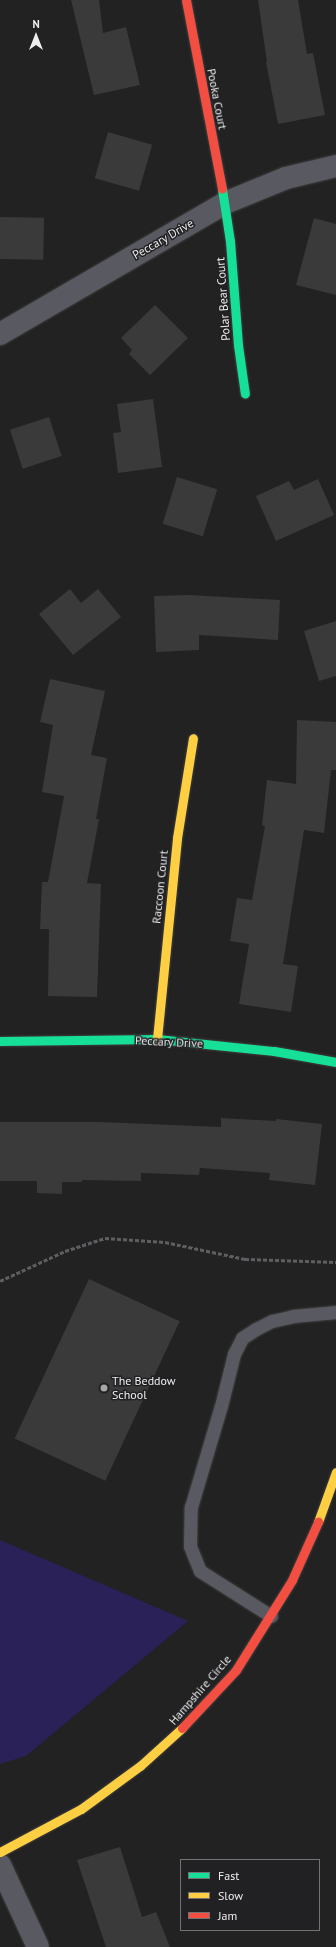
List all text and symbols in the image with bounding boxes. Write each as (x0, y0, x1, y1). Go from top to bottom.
north arrow (16, 16, 56, 56)
text: N (32, 17, 40, 31)
street label: Pooka Court (204, 67, 230, 131)
street label: Peccary Drive (130, 216, 196, 262)
street label: Polar Bear Court (213, 257, 233, 341)
street label: Raccoon Court (149, 850, 171, 924)
street label: Peccary Drive (134, 1033, 204, 1051)
place label: The Beddow School (112, 1374, 176, 1402)
marker: The Beddow School (99, 1383, 109, 1393)
street label: Hampshire Circle (166, 1652, 234, 1728)
legend (180, 1859, 320, 1931)
text: Fast (218, 1868, 239, 1883)
text: Slow (218, 1888, 243, 1903)
text: Jam (218, 1908, 237, 1923)

